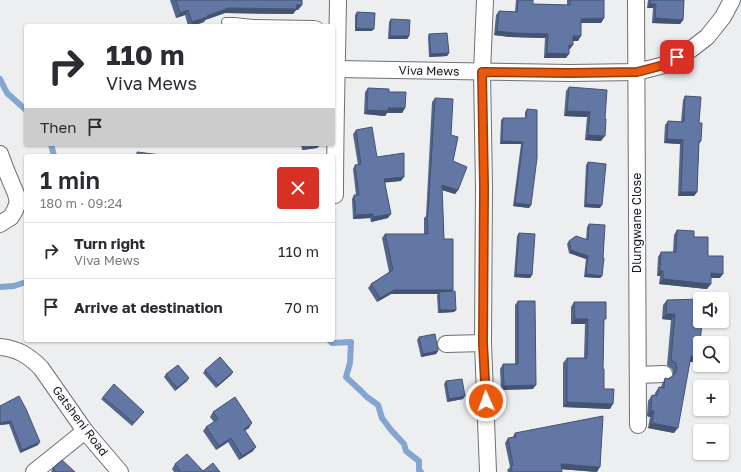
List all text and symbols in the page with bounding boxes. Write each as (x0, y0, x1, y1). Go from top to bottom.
text: 110 m (106, 38, 185, 71)
icon: right (40, 40, 92, 92)
pin (660, 40, 694, 74)
icon: arrive (666, 46, 688, 68)
street label: Viva Mews (399, 62, 459, 79)
text: Viva Mews (106, 72, 197, 94)
icon: arrive (84, 116, 106, 138)
text: Then (40, 118, 76, 136)
text: 1 min (40, 165, 100, 194)
button: close (277, 167, 319, 209)
street label: Dlungwane Close (629, 173, 644, 273)
text: 180 m · 09:24 (40, 195, 123, 211)
text: Turn right (74, 234, 145, 252)
icon: right (40, 240, 62, 262)
text: 110 m (278, 242, 319, 260)
text: Viva Mews (74, 252, 140, 268)
map controls (693, 292, 729, 460)
button: sound (693, 292, 729, 328)
icon: arrive (40, 296, 62, 318)
text: Arrive at destination (74, 298, 223, 316)
text: 70 m (285, 298, 319, 316)
button: search (693, 336, 729, 372)
position arrow (465, 380, 507, 422)
button: + (693, 380, 729, 416)
street label: Gatsheni Road (49, 383, 112, 459)
button: − (693, 424, 729, 460)

